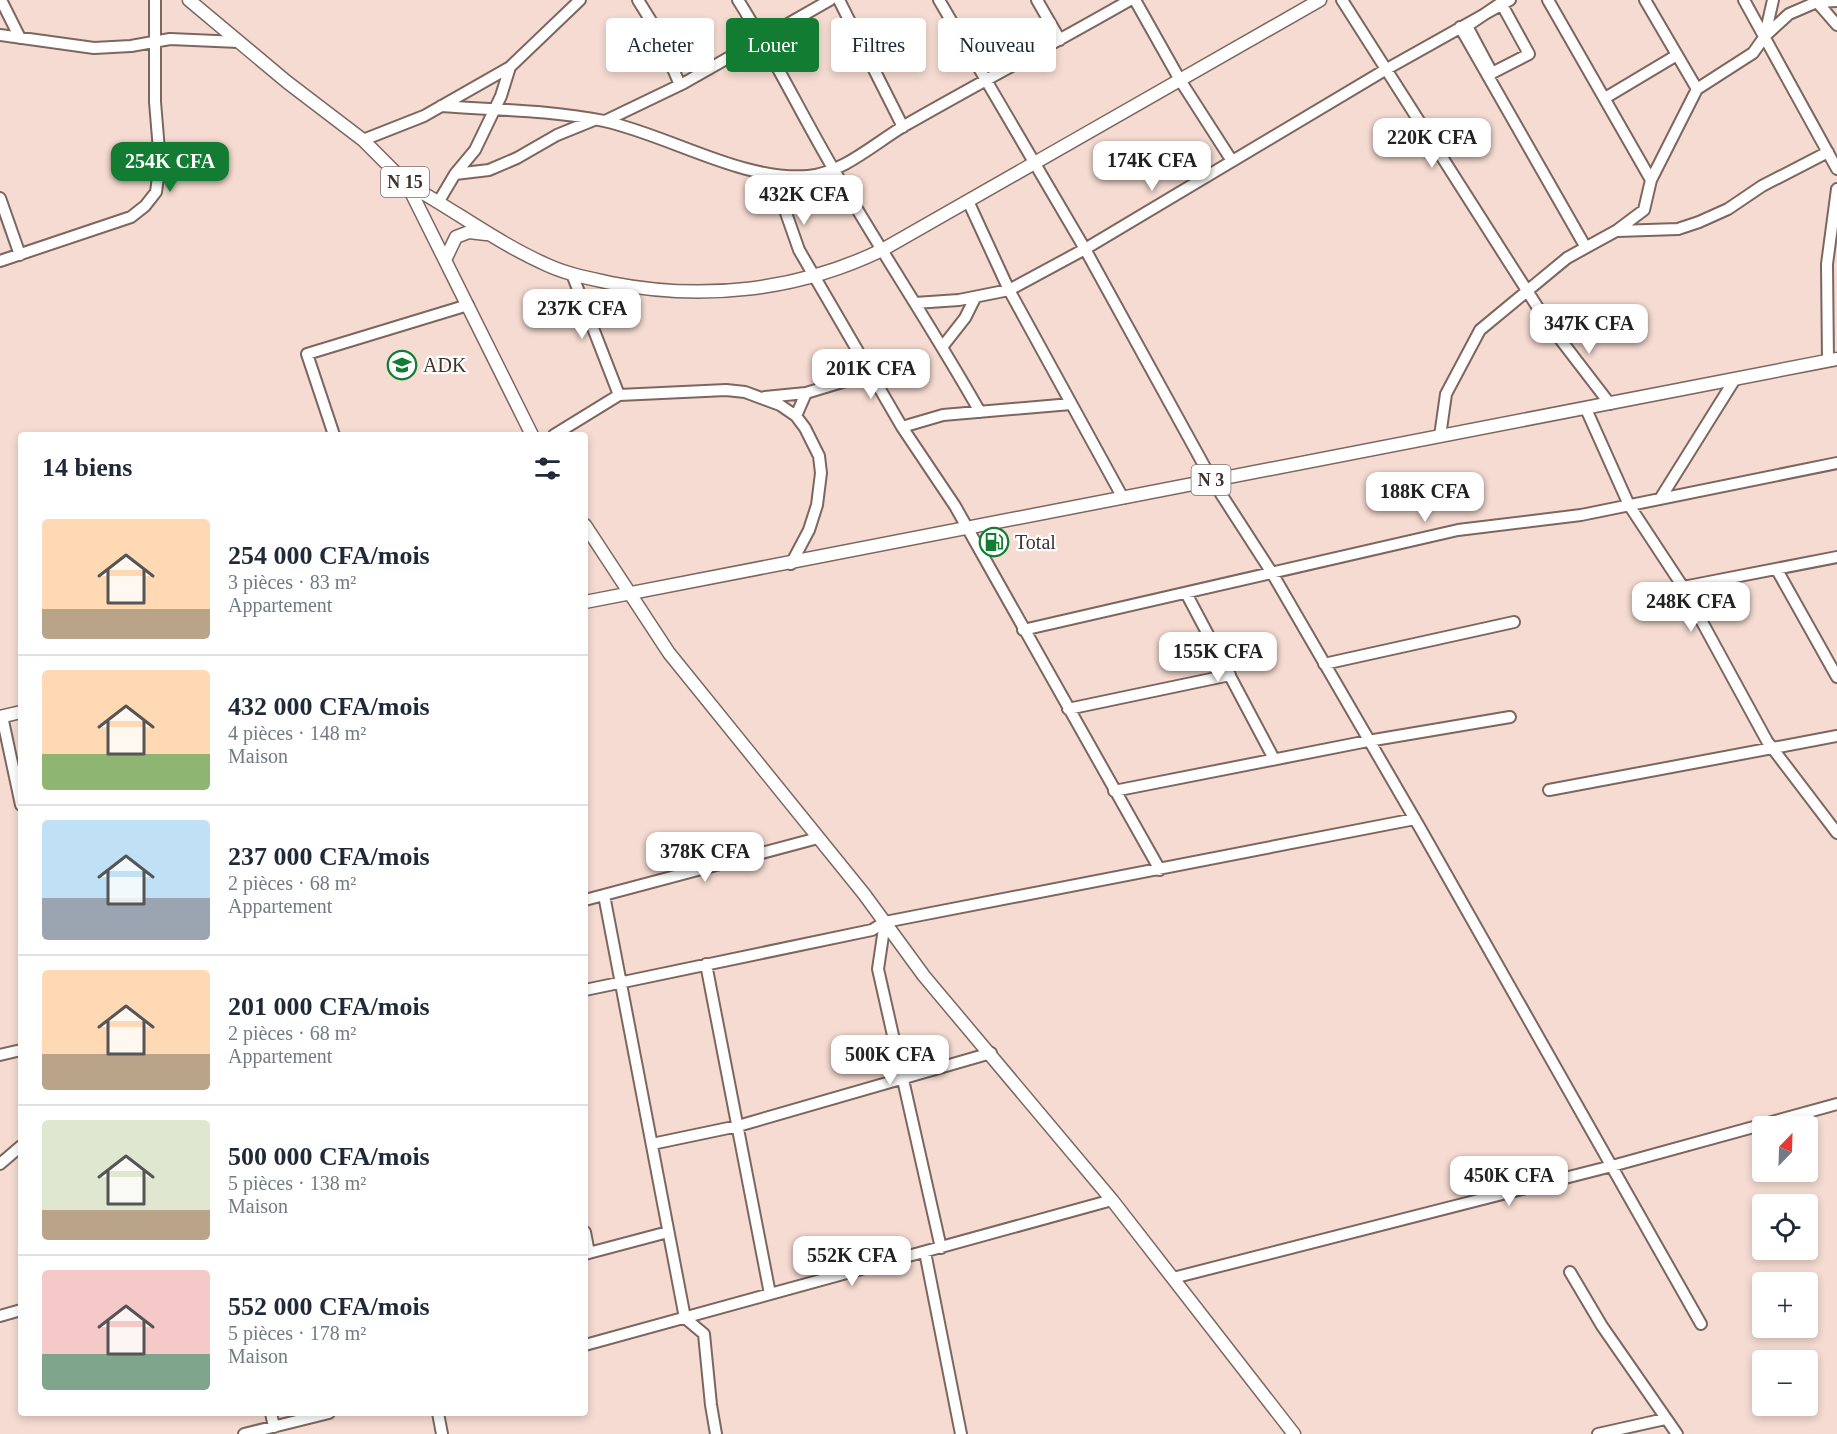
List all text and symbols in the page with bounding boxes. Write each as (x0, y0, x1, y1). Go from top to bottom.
chip: Acheter (606, 18, 714, 72)
chip: Louer (726, 18, 819, 72)
chip: Filtres (831, 18, 926, 72)
chip: Nouveau (938, 18, 1056, 72)
pin: 220K CFA (1370, 118, 1494, 169)
text: 220K CFA (1387, 126, 1477, 148)
pin: 174K CFA (1090, 141, 1214, 192)
pin: 254K CFA (108, 142, 232, 193)
text: 174K CFA (1107, 149, 1197, 171)
text: 254K CFA (125, 150, 215, 172)
road number: N 15 (381, 167, 429, 197)
pin: 432K CFA (742, 175, 866, 226)
text: 432K CFA (759, 183, 849, 205)
pin: 237K CFA (520, 289, 644, 340)
text: 237K CFA (537, 297, 627, 319)
pin: 347K CFA (1527, 304, 1651, 355)
text: 347K CFA (1544, 312, 1634, 334)
school or university icon: ADK (386, 349, 418, 381)
pin: 201K CFA (809, 349, 933, 400)
place label: ADK (423, 354, 467, 376)
text: 201K CFA (826, 357, 916, 379)
icon: filters (531, 452, 564, 485)
text: 14 biens (42, 453, 132, 482)
road number: N 3 (1192, 465, 1230, 495)
pin: 188K CFA (1363, 472, 1487, 523)
text: 188K CFA (1380, 480, 1470, 502)
fuel station icon: Total (978, 526, 1010, 558)
place label: Total (1015, 531, 1056, 553)
text: 254 000 CFA/mois (228, 541, 430, 570)
icon: home (90, 543, 162, 615)
text: 3 pièces · 83 m² (228, 571, 356, 593)
pin: 248K CFA (1629, 582, 1753, 633)
text: 248K CFA (1646, 590, 1736, 612)
text: Appartement (228, 594, 332, 616)
pin: 155K CFA (1156, 632, 1280, 683)
text: 155K CFA (1173, 640, 1263, 662)
text: 432 000 CFA/mois (228, 692, 430, 721)
icon: home (90, 694, 162, 766)
text: 4 pièces · 148 m² (228, 722, 366, 744)
text: Maison (228, 745, 288, 767)
pin: 378K CFA (643, 832, 767, 883)
text: 378K CFA (660, 840, 750, 862)
text: 237 000 CFA/mois (228, 842, 430, 871)
icon: home (90, 844, 162, 916)
text: 2 pièces · 68 m² (228, 872, 356, 894)
text: Appartement (228, 895, 332, 917)
text: 201 000 CFA/mois (228, 992, 430, 1021)
icon: home (90, 994, 162, 1066)
text: 2 pièces · 68 m² (228, 1022, 356, 1044)
pin: 500K CFA (828, 1035, 952, 1086)
text: 500K CFA (845, 1043, 935, 1065)
text: Appartement (228, 1045, 332, 1067)
north arrow (1752, 1116, 1818, 1182)
map controls (1752, 1116, 1818, 1416)
text: 500 000 CFA/mois (228, 1142, 430, 1171)
icon: home (90, 1144, 162, 1216)
pin: 450K CFA (1447, 1156, 1571, 1207)
text: 450K CFA (1464, 1164, 1554, 1186)
text: 5 pièces · 138 m² (228, 1172, 366, 1194)
button: locate (1752, 1194, 1818, 1260)
text: Maison (228, 1195, 288, 1217)
pin: 552K CFA (790, 1236, 914, 1287)
text: 552K CFA (807, 1244, 897, 1266)
button: + (1752, 1272, 1818, 1338)
text: 552 000 CFA/mois (228, 1292, 430, 1321)
icon: home (90, 1294, 162, 1366)
text: 5 pièces · 178 m² (228, 1322, 366, 1344)
text: Maison (228, 1345, 288, 1367)
button: − (1752, 1350, 1818, 1416)

